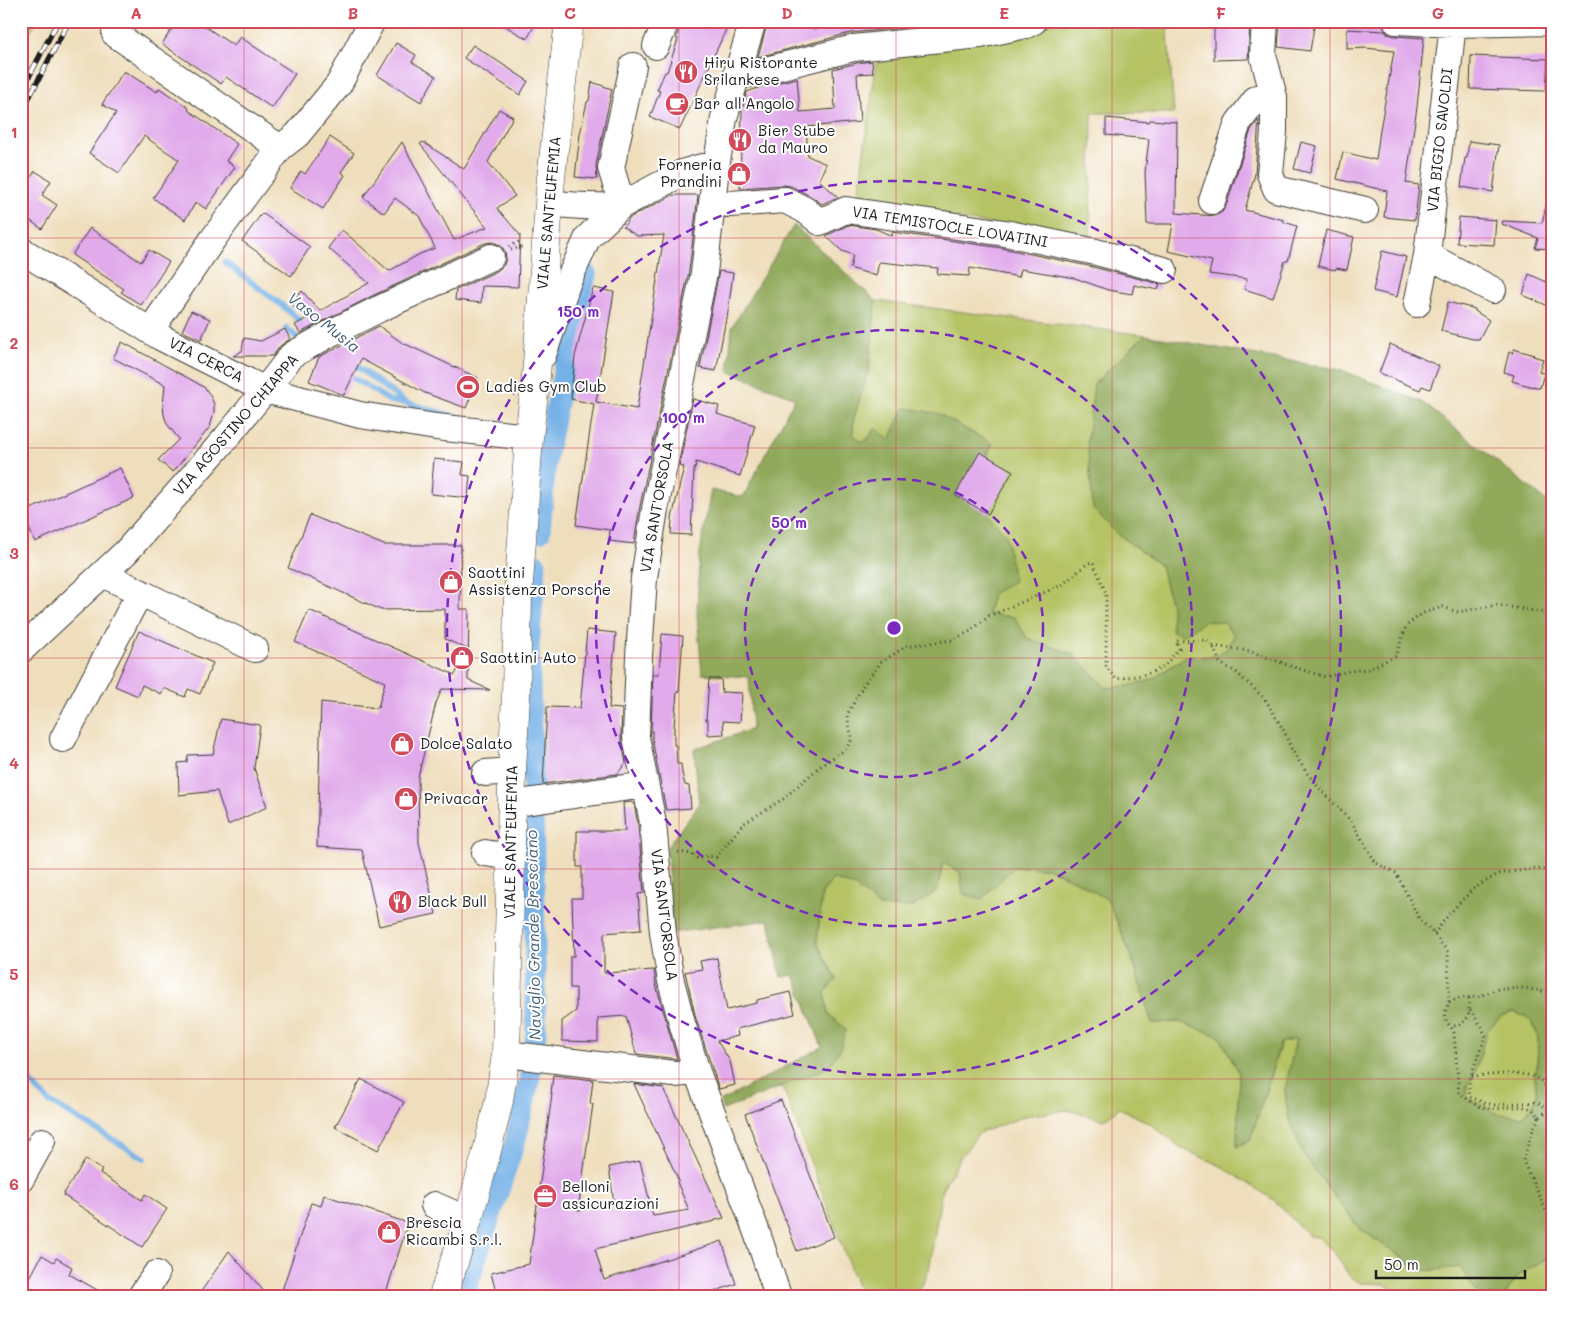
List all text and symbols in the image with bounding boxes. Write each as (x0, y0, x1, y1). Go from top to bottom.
text: A (130, 2, 142, 23)
text: B (348, 2, 358, 23)
text: C (564, 2, 576, 23)
text: D (781, 2, 793, 23)
text: E (999, 2, 1009, 23)
text: F (1216, 2, 1226, 23)
text: G (1432, 2, 1444, 23)
place label: Hiru Ristorante Srilankese (704, 52, 818, 89)
restaurant icon: Hiru Ristorante Srilankese (673, 59, 699, 85)
street label: VIA BIGIO SAVOLDI (1422, 67, 1457, 213)
cafe icon: Bar all'Angolo (664, 91, 690, 117)
place label: Bar all'Angolo (694, 93, 794, 113)
place label: Bier Stube da Mauro (758, 120, 836, 157)
text: 1 (10, 121, 18, 142)
restaurant icon: Bier Stube da Mauro (727, 127, 753, 153)
street label: VIALE SANT'EUFEMIA (531, 135, 565, 290)
place label: Forneria Prandini (658, 154, 722, 191)
shop icon: Forneria Prandini (726, 161, 752, 187)
street label: VIA TEMISTOCLE LOVATINI (851, 201, 1050, 251)
water label: Vaso Musia (283, 286, 365, 357)
text: 150 m (557, 301, 599, 321)
text: 2 (10, 332, 19, 353)
street label: VIA CERCA (166, 332, 247, 386)
street label: VIA AGOSTINO CHIAPPA (168, 349, 302, 499)
sports icon: Ladies Gym Club (455, 374, 481, 400)
place label: Ladies Gym Club (486, 376, 607, 396)
text: 100 m (661, 407, 705, 427)
street label: VIA SANT'ORSOLA (635, 440, 677, 574)
text: 50 m (771, 512, 807, 532)
text: 3 (9, 542, 19, 563)
place label: Saottini Assistenza Porsche (468, 562, 611, 599)
shop icon: Saottini Assistenza Porsche (438, 569, 464, 595)
centre of rings (885, 619, 903, 637)
shop icon: Saottini Auto (449, 645, 475, 671)
place label: Saottini Auto (480, 647, 576, 667)
shop icon: Dolce Salato (389, 731, 415, 757)
place label: Dolce Salato (420, 733, 512, 753)
text: 4 (9, 752, 19, 773)
street label: VIALE SANT'EUFEMIA (499, 765, 521, 919)
shop icon: Privacar (393, 786, 419, 812)
place label: Privacar (424, 788, 488, 808)
water label: Naviglio Grande Bresciano (520, 829, 545, 1040)
street label: VIA SANT'ORSOLA (647, 848, 683, 982)
restaurant icon: Black Bull (387, 889, 413, 915)
place label: Black Bull (418, 891, 487, 911)
text: 5 (9, 963, 19, 984)
text: 6 (9, 1173, 19, 1194)
place label: Belloni assicurazioni (562, 1176, 659, 1213)
office icon: Belloni assicurazioni (532, 1183, 558, 1209)
place label: Brescia Ricambi S.r.l. (406, 1212, 502, 1249)
shop icon: Brescia Ricambi S.r.l. (376, 1219, 402, 1245)
scale bar (1376, 1247, 1525, 1279)
text: 50 m (1384, 1254, 1419, 1274)

